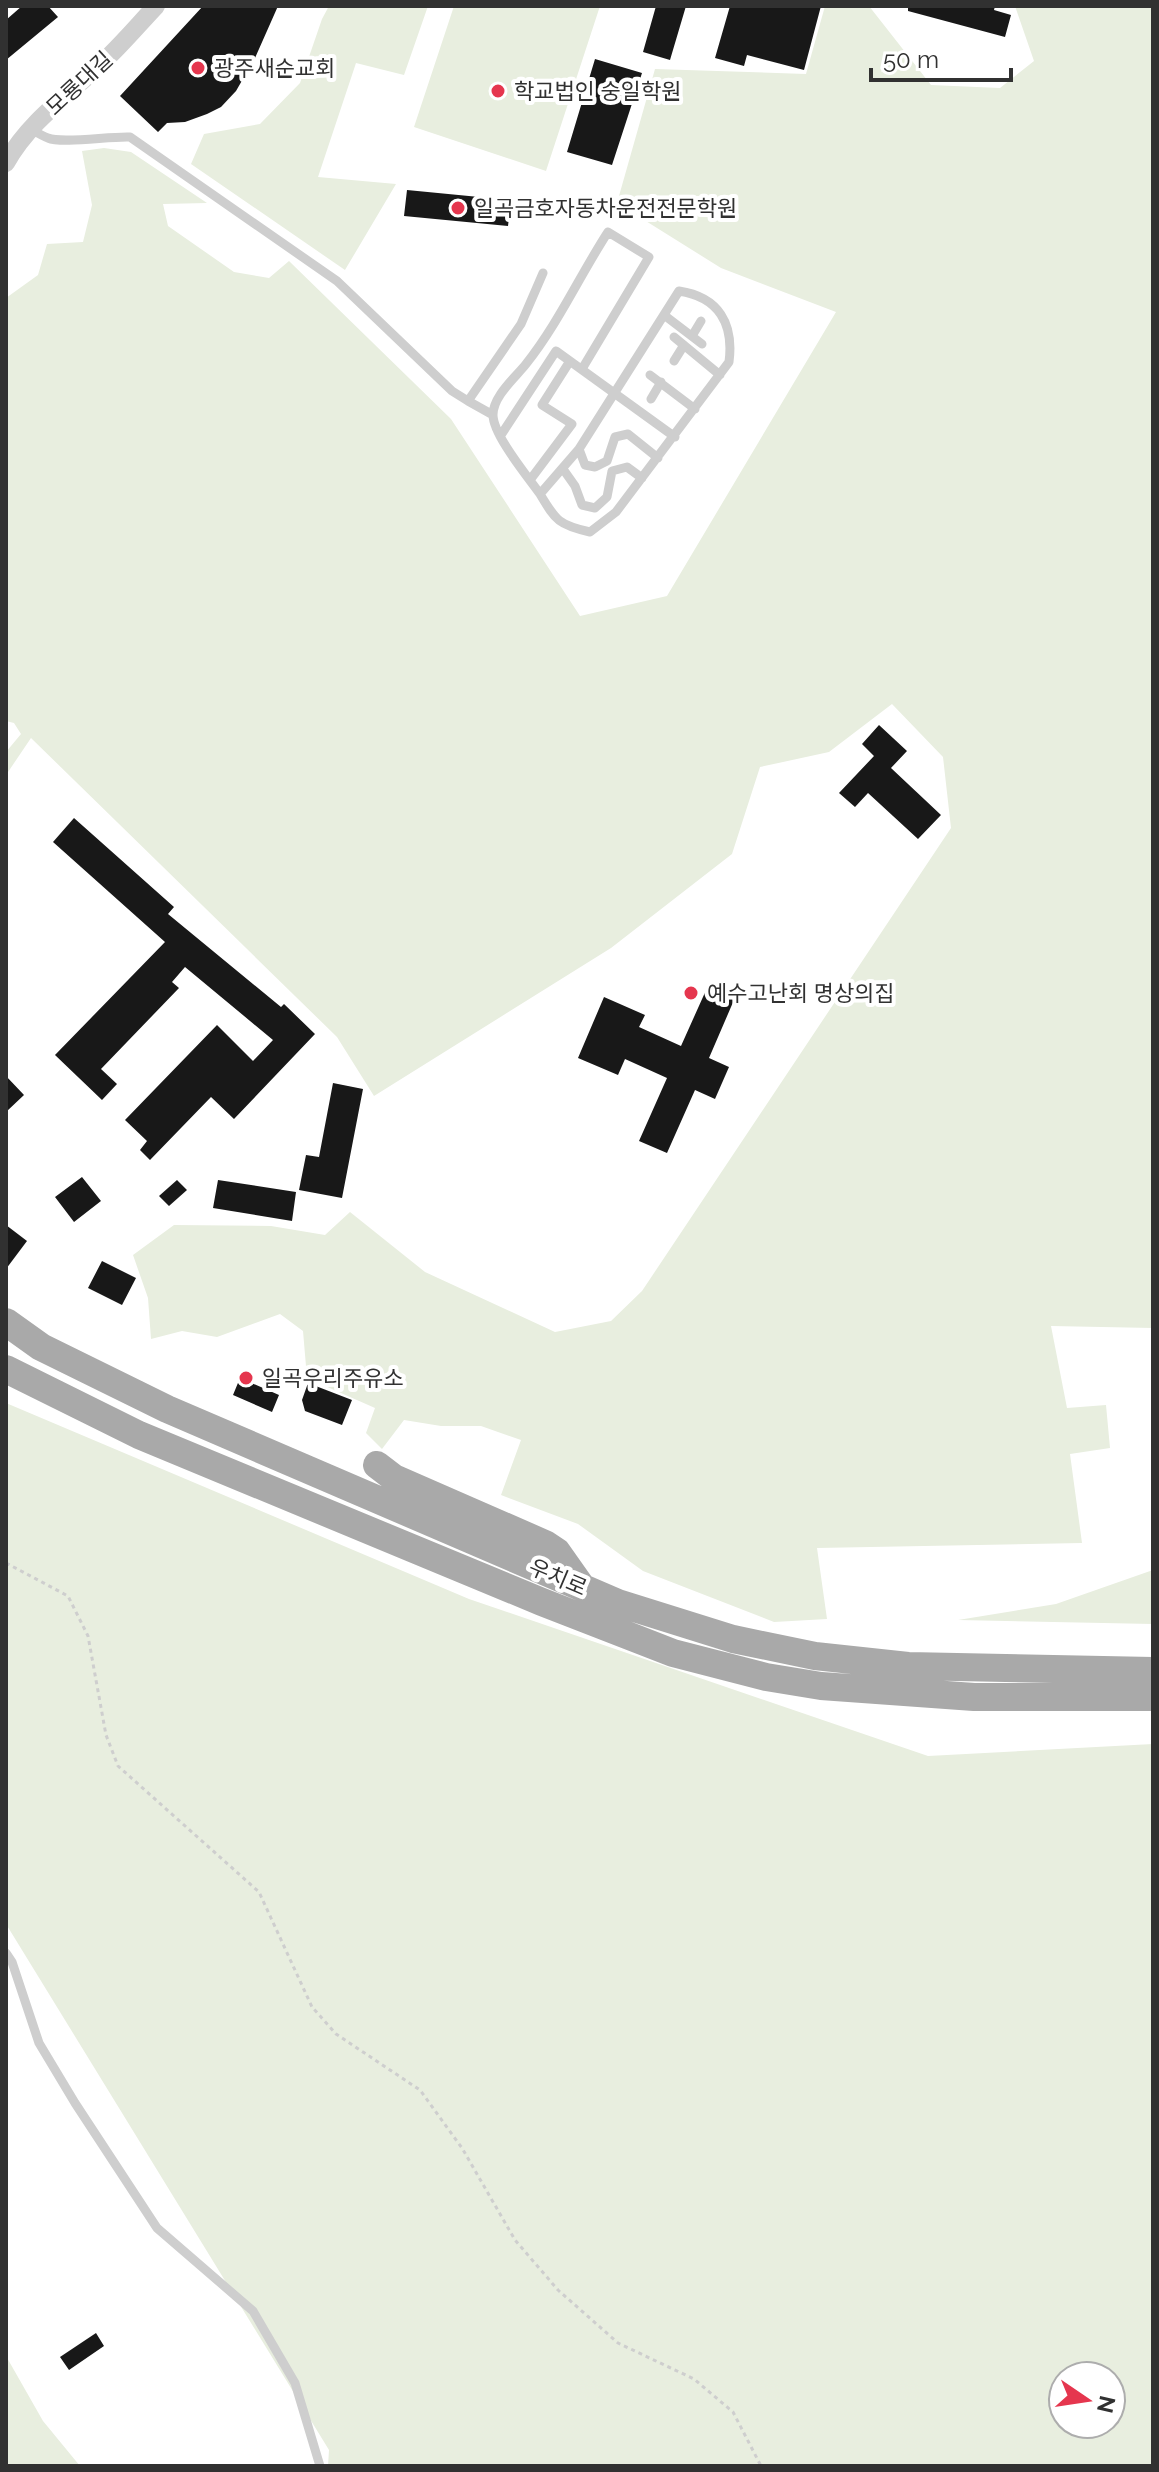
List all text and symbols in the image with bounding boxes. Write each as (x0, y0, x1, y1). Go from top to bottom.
scale bar (871, 32, 1011, 82)
text: 50 m (883, 45, 939, 74)
street label: 모룡대길 (41, 46, 117, 120)
place label: 광주새순교회 (214, 55, 335, 81)
marker: 광주새순교회 (189, 59, 207, 77)
place label: 학교법인 숭일학원 (514, 78, 682, 104)
marker: 학교법인 숭일학원 (489, 82, 507, 100)
place label: 일곡금호자동차운전전문학원 (474, 195, 737, 221)
marker: 일곡금호자동차운전전문학원 (449, 199, 467, 217)
place label: 예수고난회 명상의집 (707, 980, 895, 1006)
marker: 예수고난회 명상의집 (682, 984, 700, 1002)
place label: 일곡우리주유소 (262, 1365, 404, 1391)
marker: 일곡우리주유소 (237, 1369, 255, 1387)
street label: 우치로 (525, 1553, 591, 1601)
north arrow (1047, 2360, 1127, 2440)
text: N (1092, 2393, 1121, 2416)

